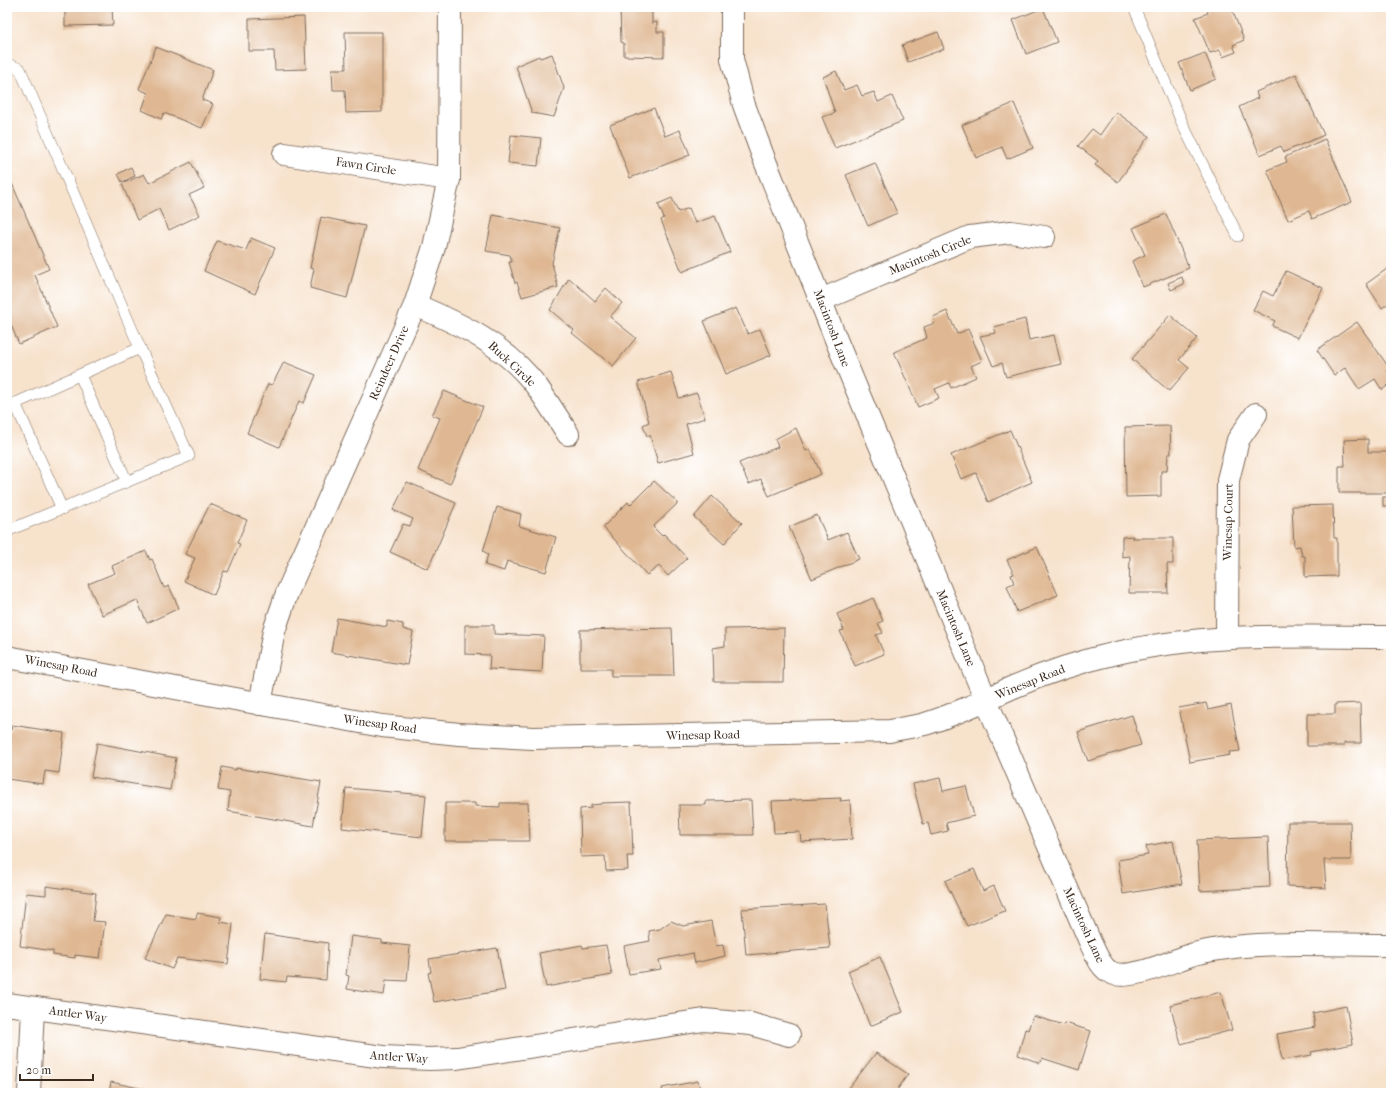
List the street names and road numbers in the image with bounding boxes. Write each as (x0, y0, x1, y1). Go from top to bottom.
street label: Fawn Circle (335, 154, 397, 178)
street label: Macintosh Circle (887, 232, 973, 278)
street label: Macintosh Lane (811, 287, 853, 369)
street label: Reindeer Drive (366, 323, 412, 403)
street label: Buck Circle (485, 339, 539, 389)
street label: Winesap Court (1220, 482, 1236, 562)
street label: Macintosh Lane (934, 588, 978, 669)
street label: Winesap Road (22, 652, 99, 680)
street label: Winesap Road (992, 662, 1067, 703)
street label: Winesap Road (341, 712, 418, 736)
street label: Winesap Road (665, 727, 741, 743)
street label: Macintosh Lane (1060, 885, 1108, 965)
street label: Antler Way (47, 1003, 109, 1025)
street label: Antler Way (368, 1048, 429, 1066)

